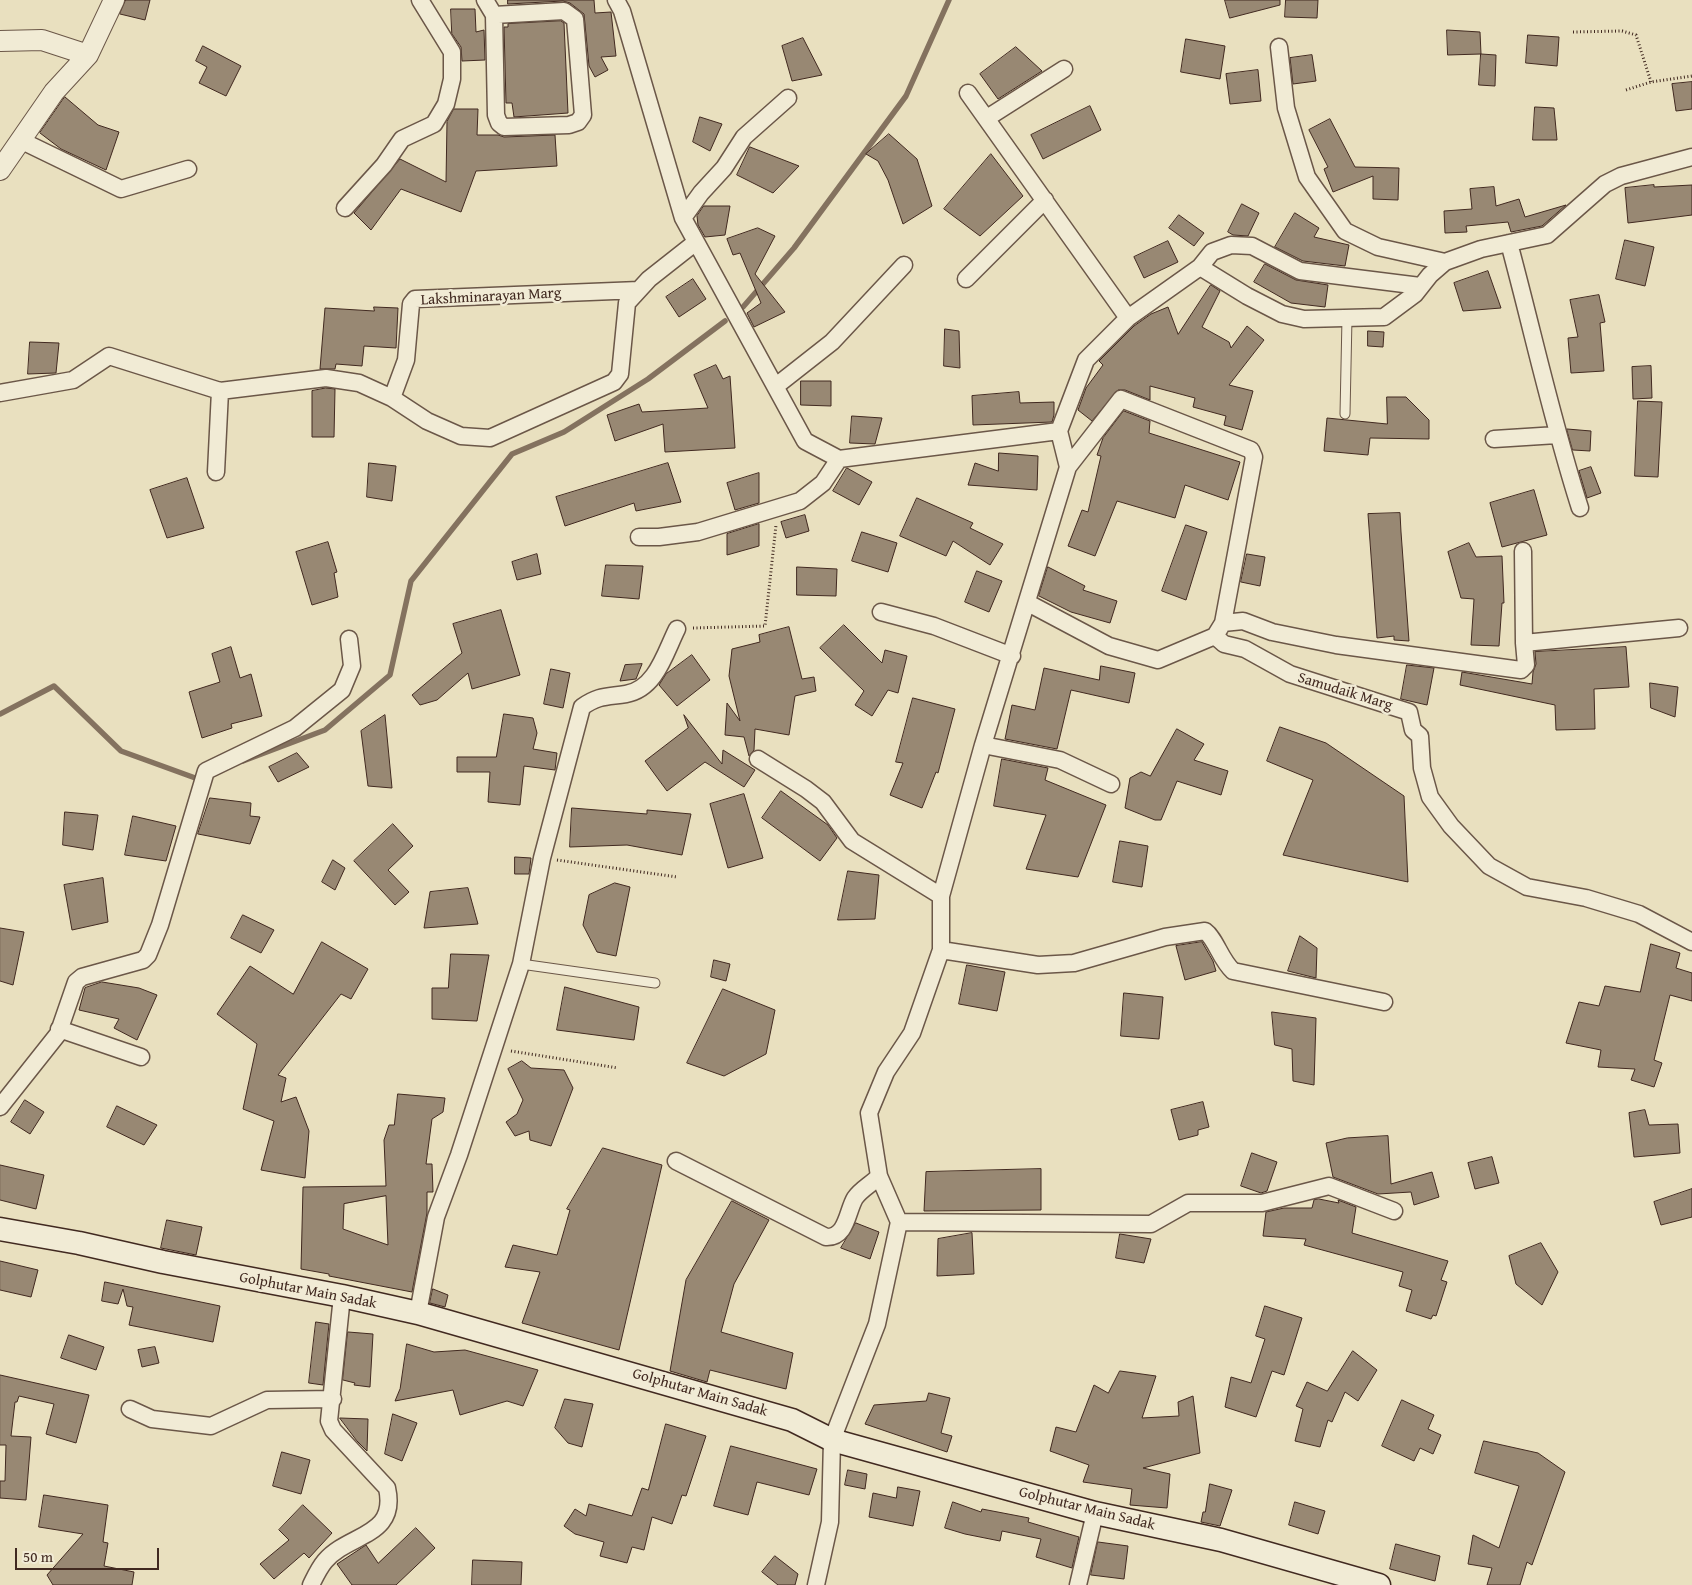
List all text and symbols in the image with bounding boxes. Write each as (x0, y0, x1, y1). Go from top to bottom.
street label: Lakshminarayan Marg (420, 284, 562, 310)
street label: Samudaik Marg (1295, 669, 1395, 715)
street label: Golphutar Main Sadak (238, 1269, 378, 1313)
street label: Golphutar Main Sadak (630, 1365, 770, 1421)
street label: Golphutar Main Sadak (1017, 1483, 1157, 1535)
scale bar (18, 1538, 161, 1570)
text: 50 m (23, 1546, 53, 1567)

